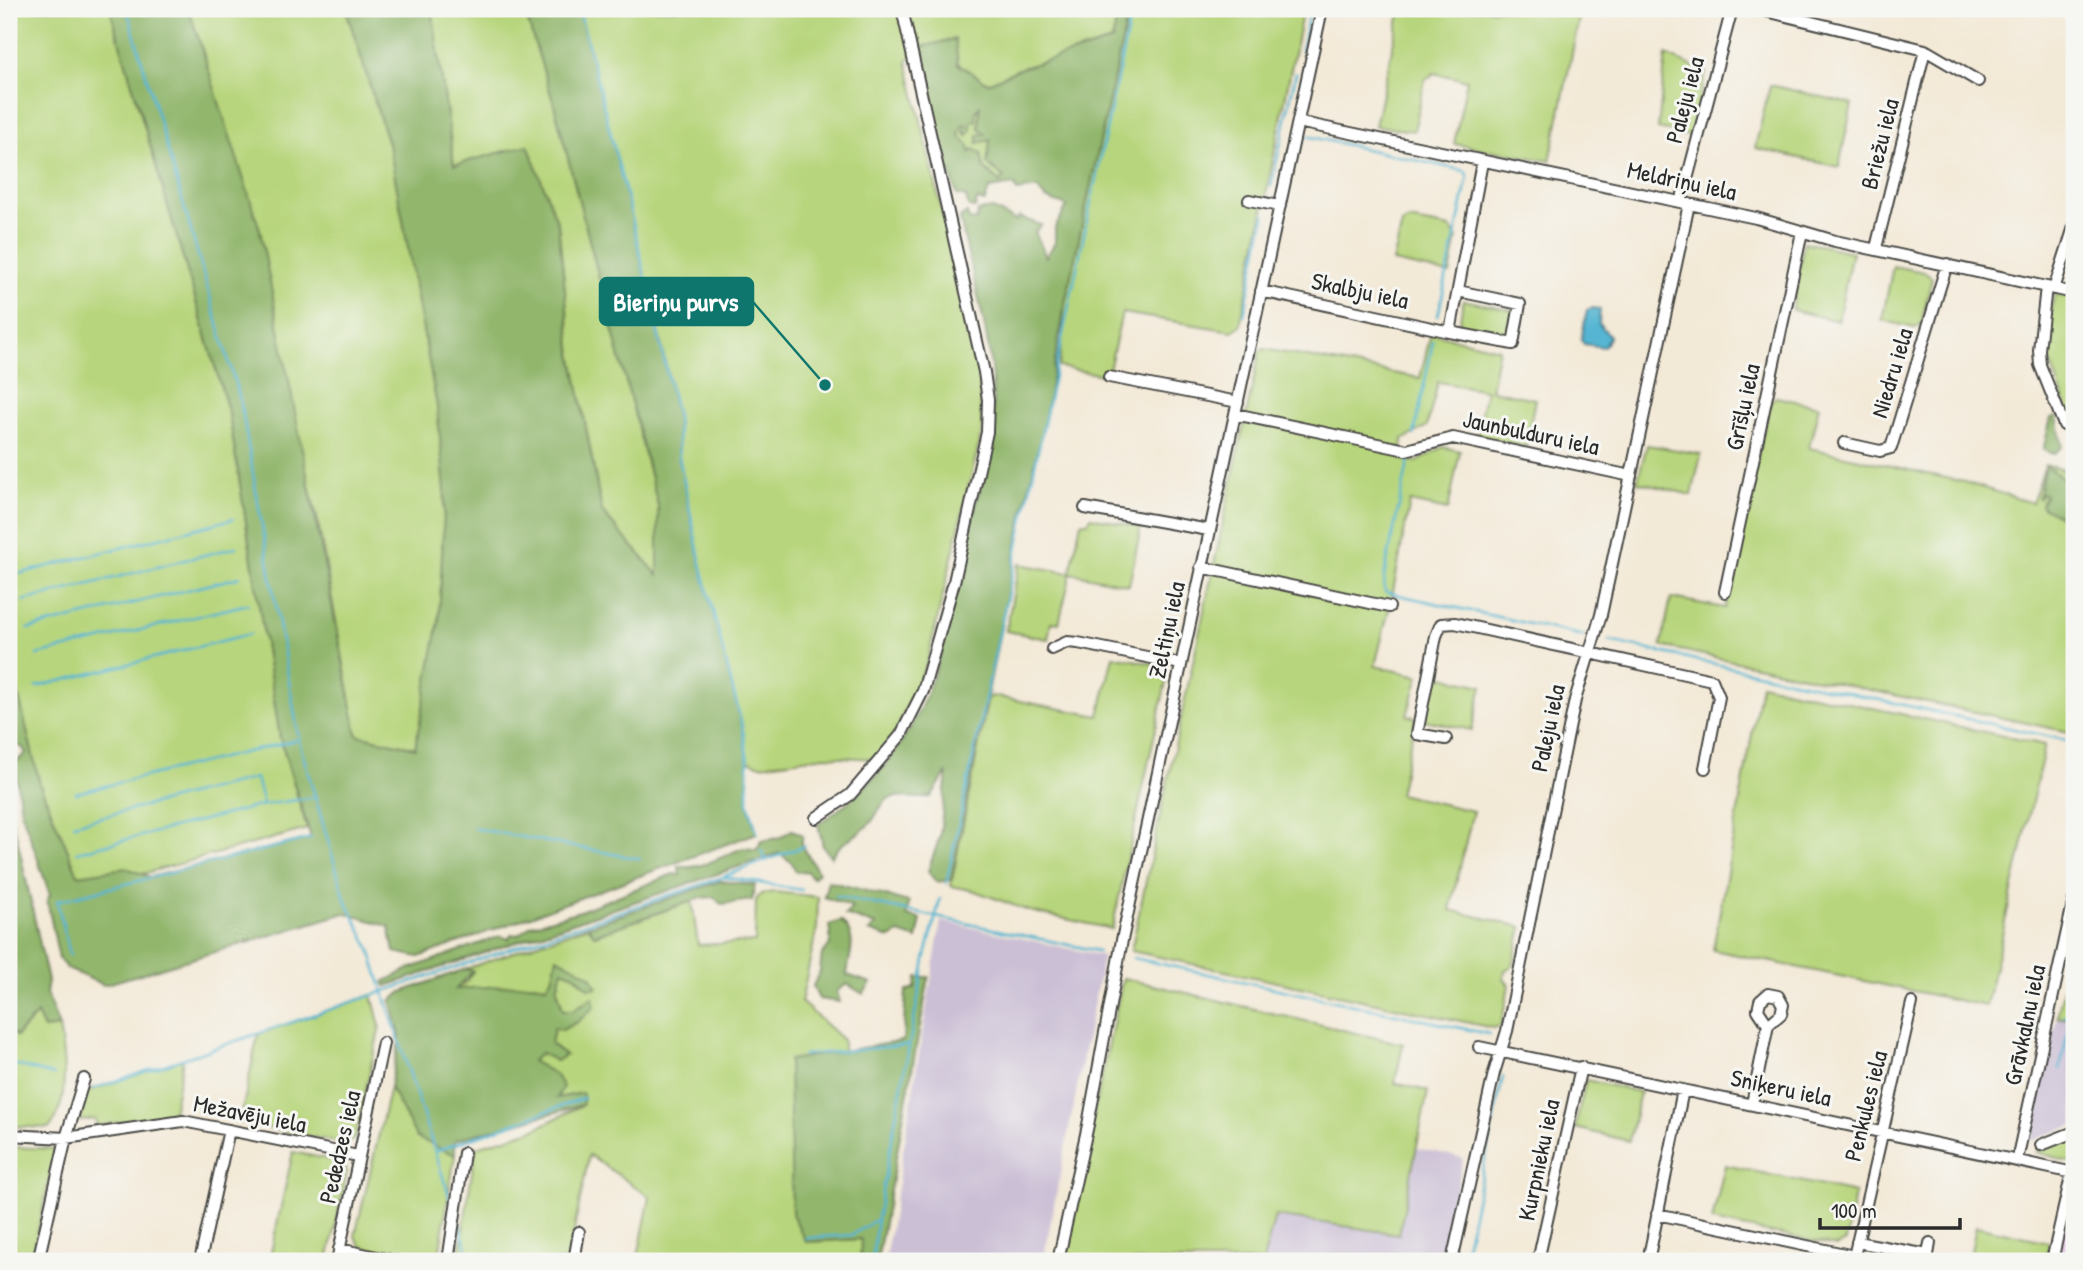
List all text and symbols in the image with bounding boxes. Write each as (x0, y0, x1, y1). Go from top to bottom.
street label: Paleju iela (1657, 53, 1711, 147)
street label: Briežu iela (1852, 95, 1906, 192)
street label: Meldriņu iela (1625, 153, 1740, 207)
street label: Skalbju iela (1309, 264, 1412, 316)
callout: Bieriņu purvs (600, 278, 753, 325)
text: Bieriņu purvs (613, 284, 739, 320)
street label: Niedru iela (1862, 324, 1920, 421)
street label: Grīšļu iela (1717, 361, 1767, 453)
street label: Jaunbulduru iela (1460, 402, 1602, 462)
street label: Zeltiņu iela (1140, 578, 1192, 681)
street label: Paleju iela (1522, 681, 1572, 774)
street label: Grāvkalnu iela (1996, 962, 2052, 1088)
street label: Penkules iela (1836, 1047, 1894, 1164)
street label: Sniķeru iela (1728, 1061, 1834, 1113)
street label: Mežavēju iela (191, 1086, 309, 1140)
street label: Pededzes iela (311, 1087, 368, 1206)
street label: Kurpnieku iela (1510, 1096, 1566, 1223)
scale bar (1820, 1186, 1960, 1230)
text: 100 m (1831, 1196, 1877, 1225)

